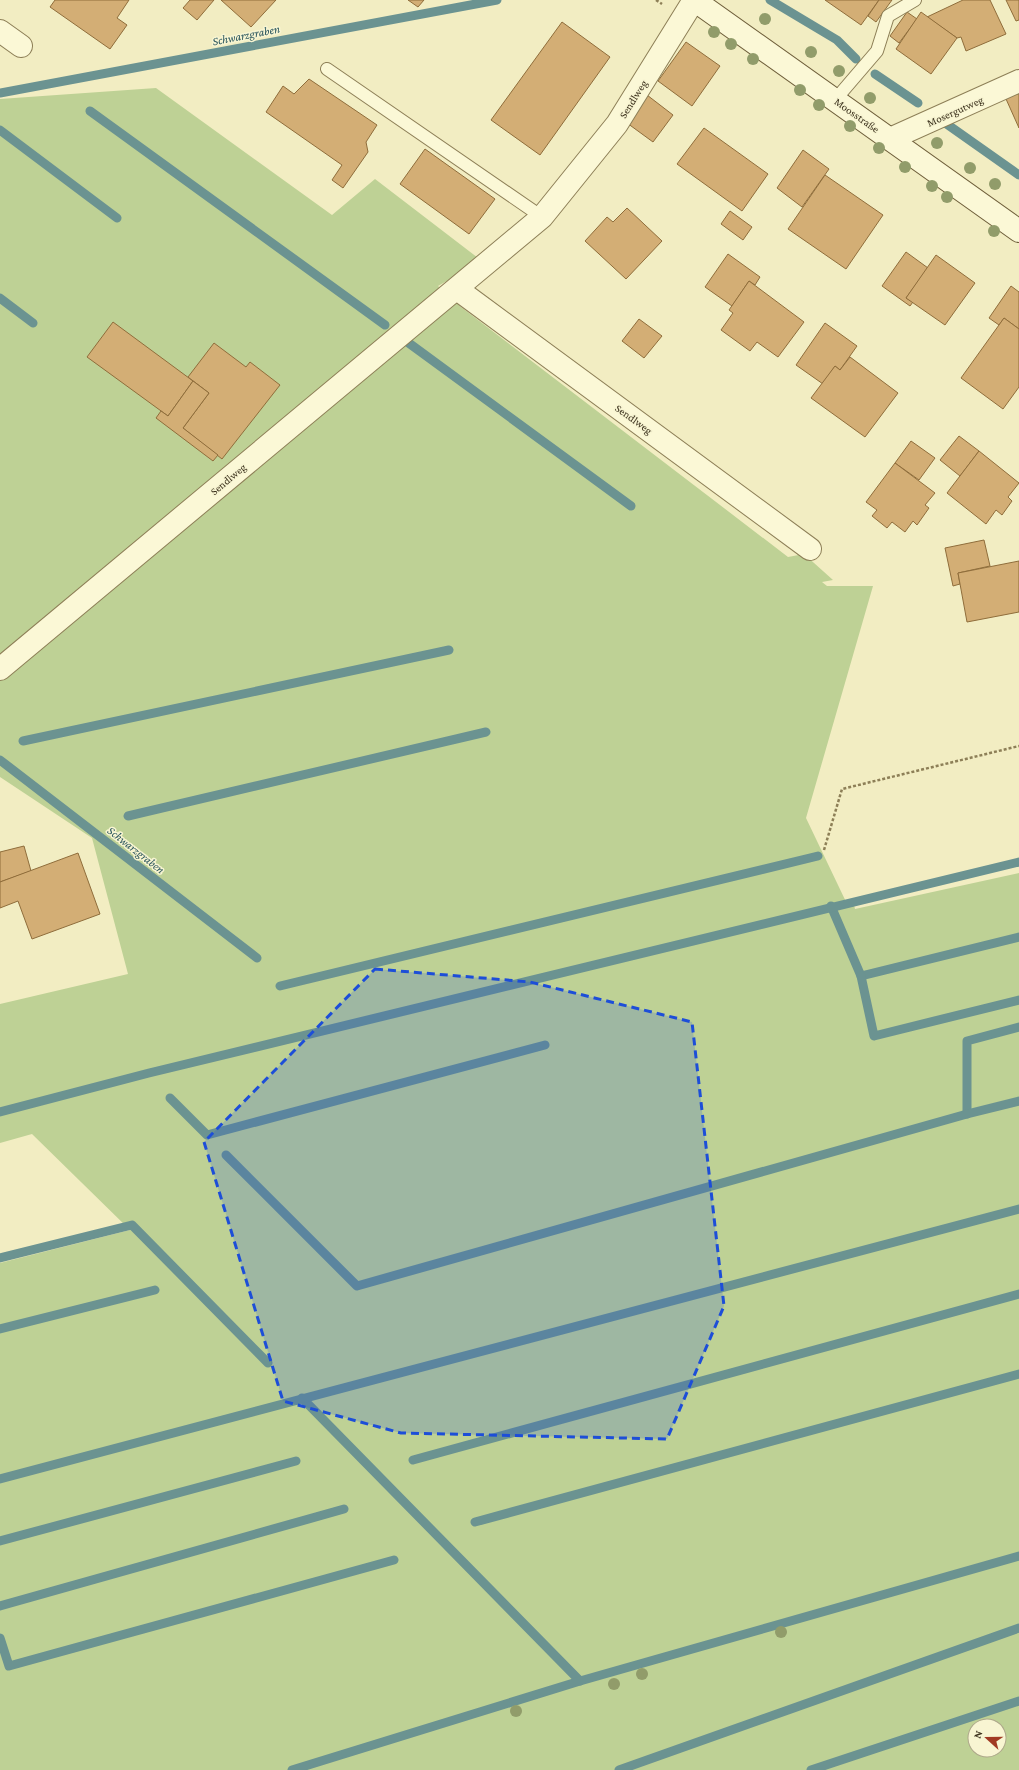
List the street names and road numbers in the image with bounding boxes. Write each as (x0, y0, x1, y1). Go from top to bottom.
street label: Sendlweg (617, 77, 651, 121)
street label: Mosergutweg (925, 93, 986, 130)
street label: Moosstraße (832, 95, 882, 135)
street label: Sendlweg (613, 402, 655, 438)
street label: Sendlweg (208, 460, 249, 498)

